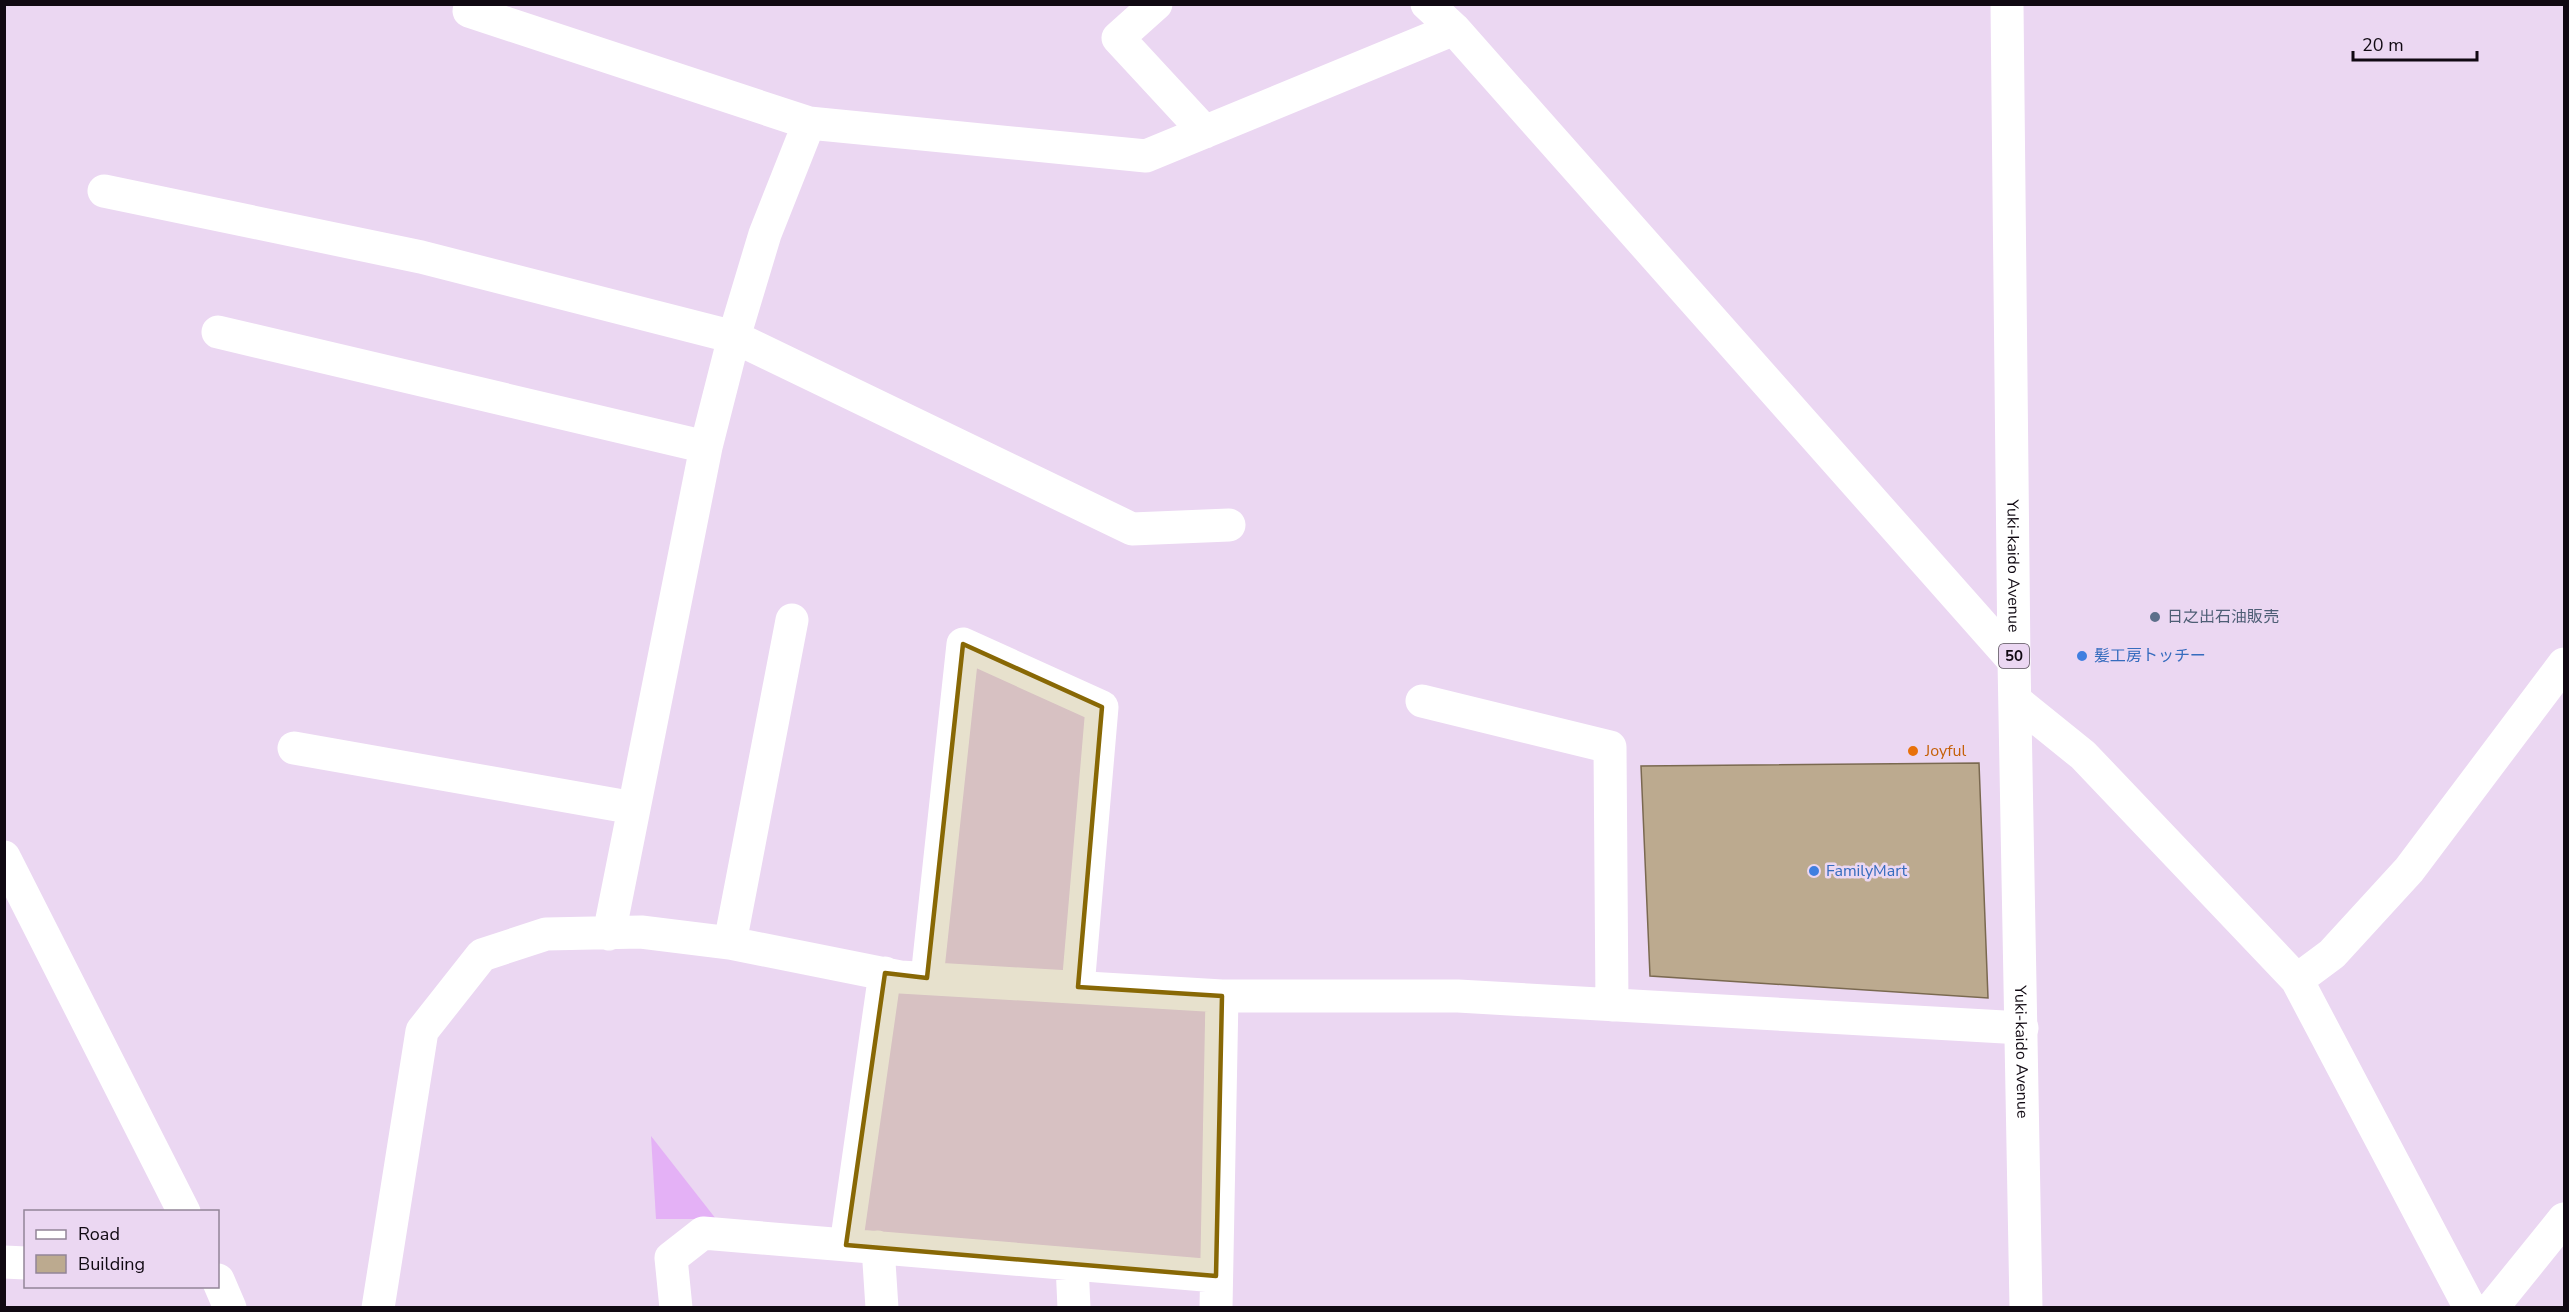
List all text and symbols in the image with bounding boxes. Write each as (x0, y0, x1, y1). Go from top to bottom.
scale bar (2353, 24, 2478, 62)
text: 20 m (2362, 33, 2404, 57)
street label: Yuki-kaido Avenue (2001, 498, 2025, 633)
place label: 日之出石油販売 (2167, 606, 2279, 628)
marker: 日之出石油販売 (2148, 610, 2162, 624)
road number: 50 (1999, 644, 2029, 668)
place label: 髪工房トッチー (2094, 645, 2206, 667)
marker: 髪工房トッチー (2075, 649, 2089, 663)
place label: Joyful (1924, 740, 1967, 762)
marker: Joyful (1906, 744, 1920, 758)
place label: FamilyMart (1826, 860, 1907, 882)
marker: FamilyMart (1807, 864, 1821, 878)
street label: Yuki-kaido Avenue (2009, 984, 2033, 1119)
legend (24, 1210, 219, 1288)
text: Road (78, 1222, 120, 1246)
text: Building (78, 1252, 145, 1276)

